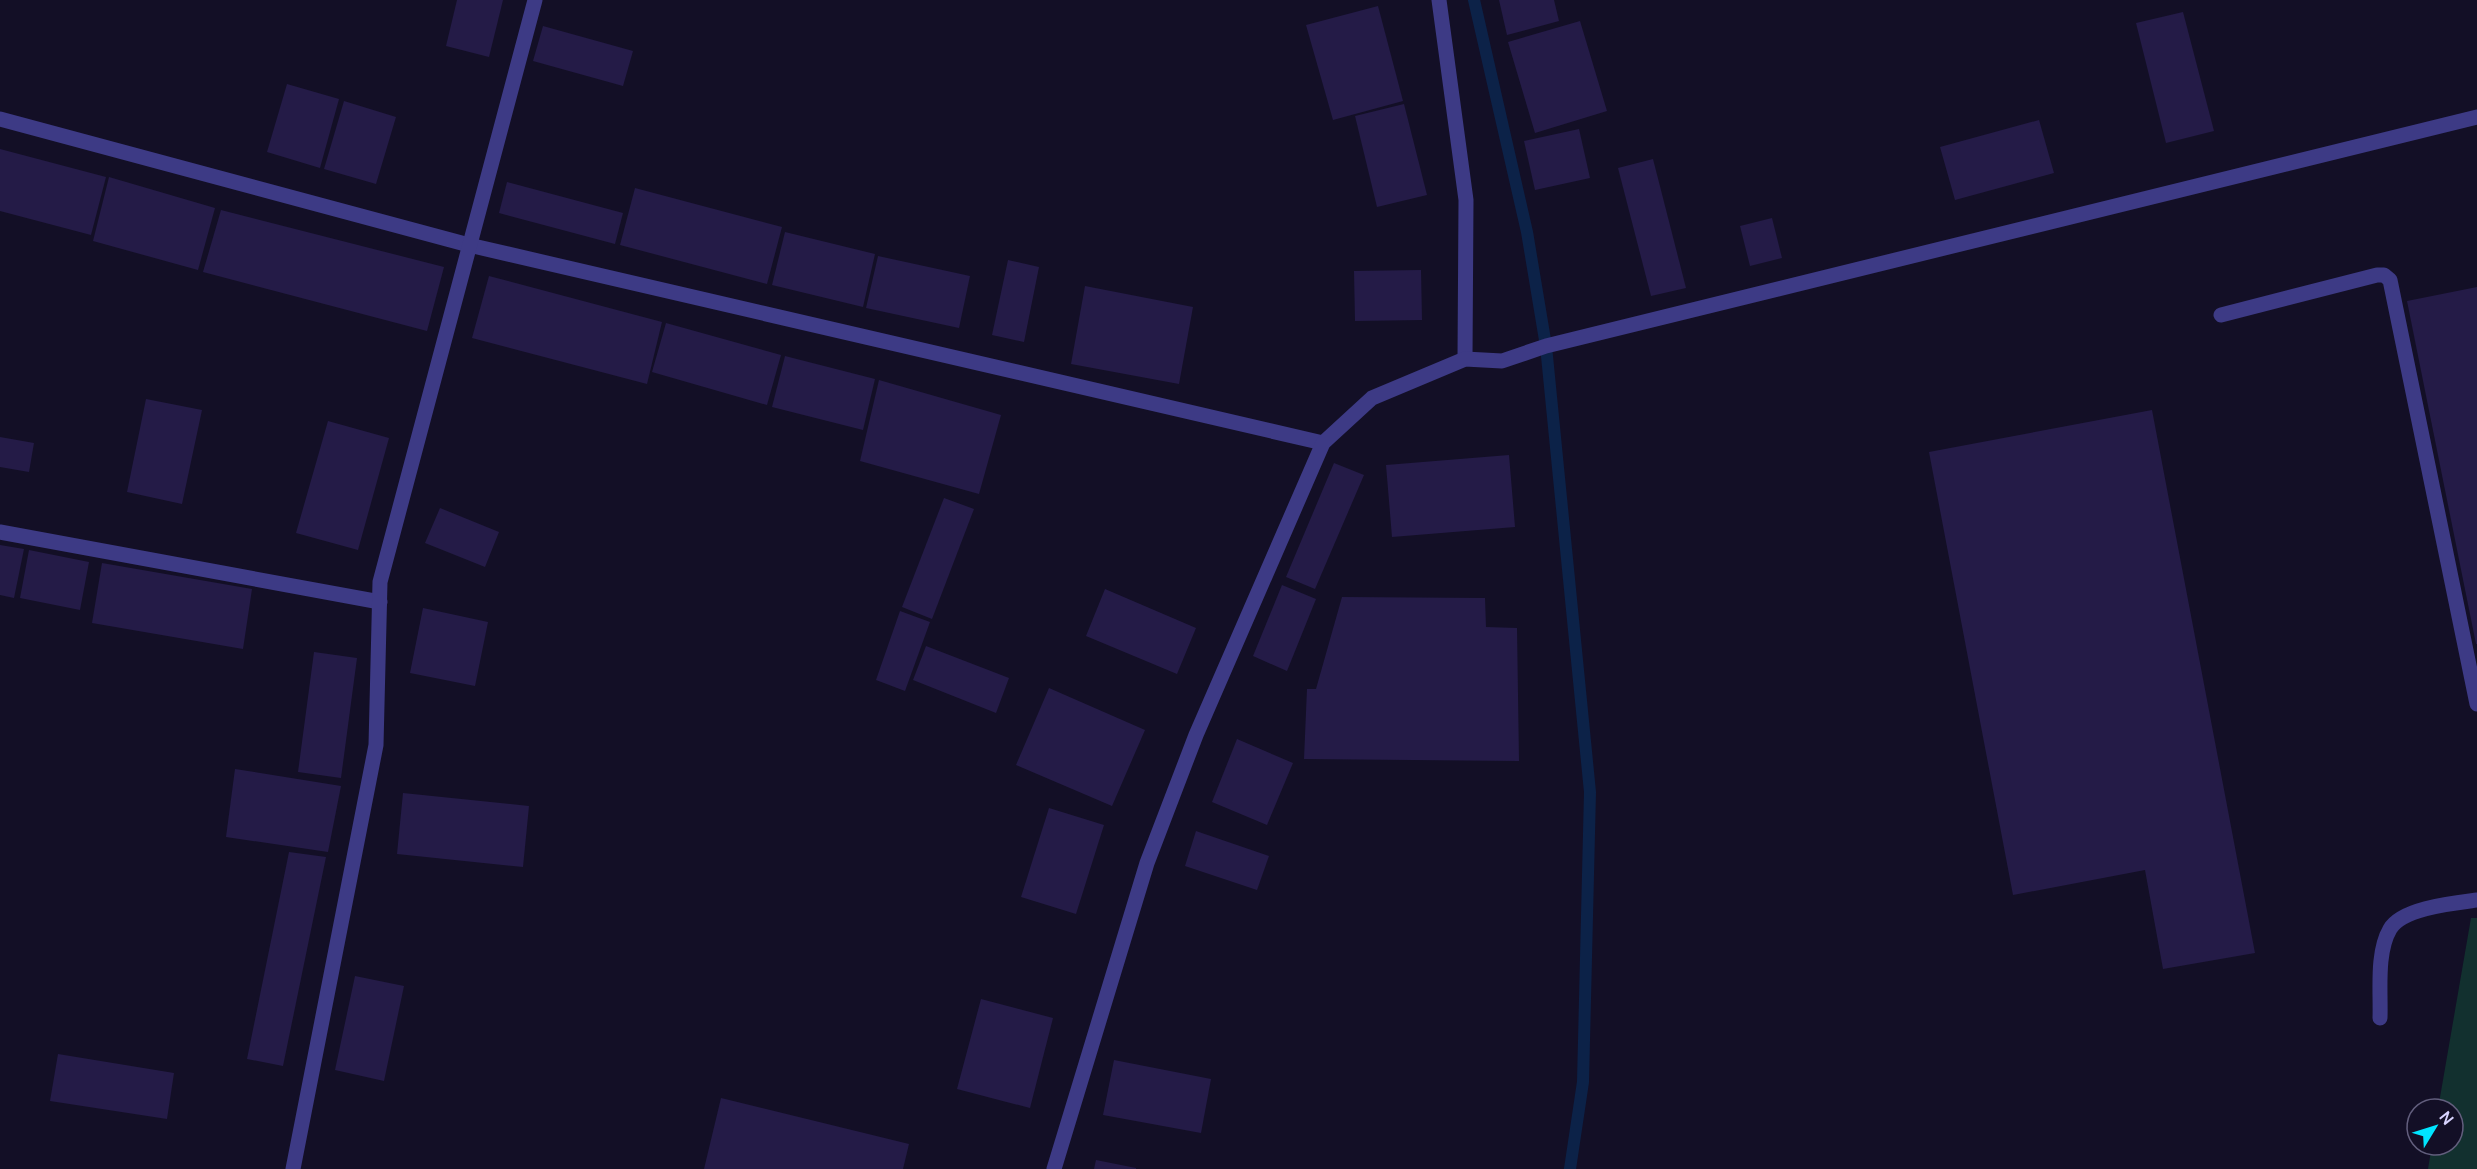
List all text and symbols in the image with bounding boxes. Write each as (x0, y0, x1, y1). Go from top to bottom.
north arrow (2405, 1097, 2465, 1157)
text: N (2435, 1106, 2459, 1129)

